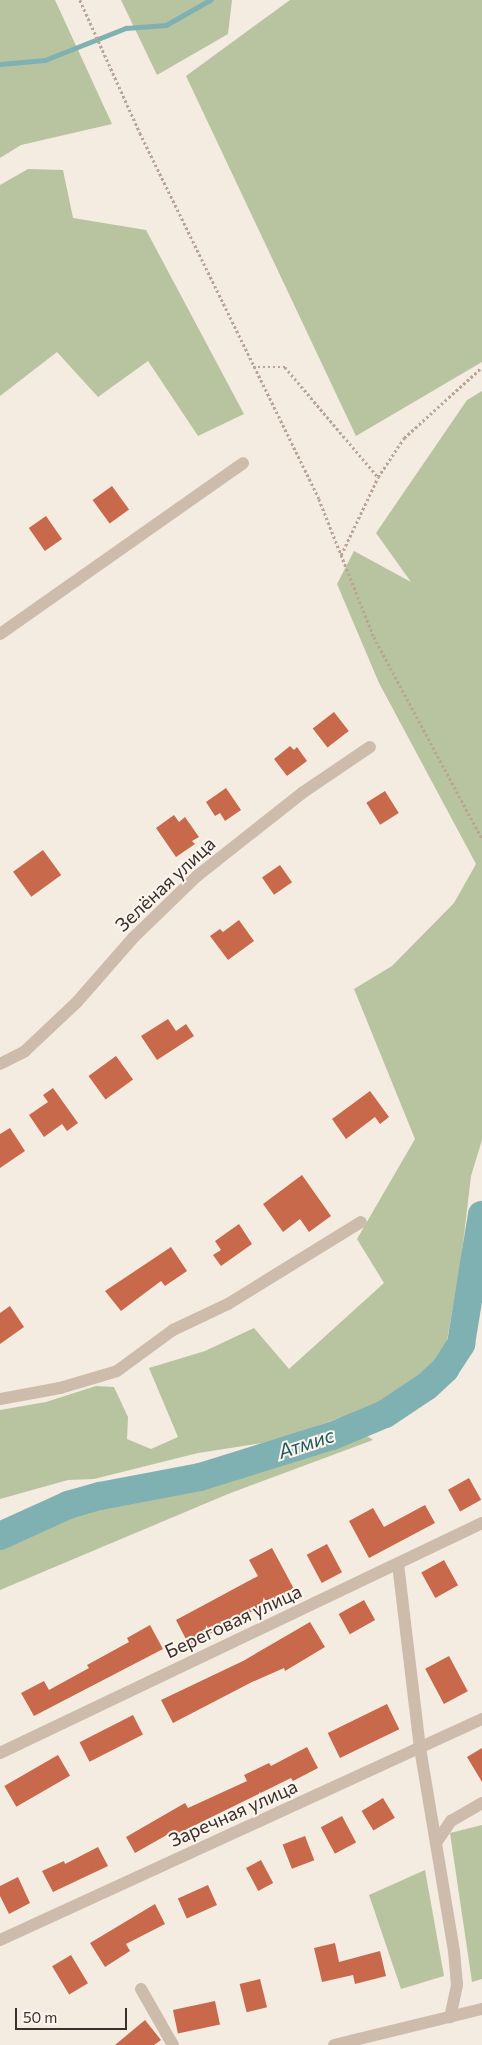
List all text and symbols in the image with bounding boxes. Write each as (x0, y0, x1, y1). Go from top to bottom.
street label: Зелёная улица (110, 832, 220, 936)
water label: Атмис (275, 1423, 337, 1463)
street label: Береговая улица (161, 1579, 305, 1663)
street label: Заречная улица (165, 1774, 301, 1852)
scale bar (18, 1998, 130, 2030)
text: 50 m (23, 2008, 57, 2026)

